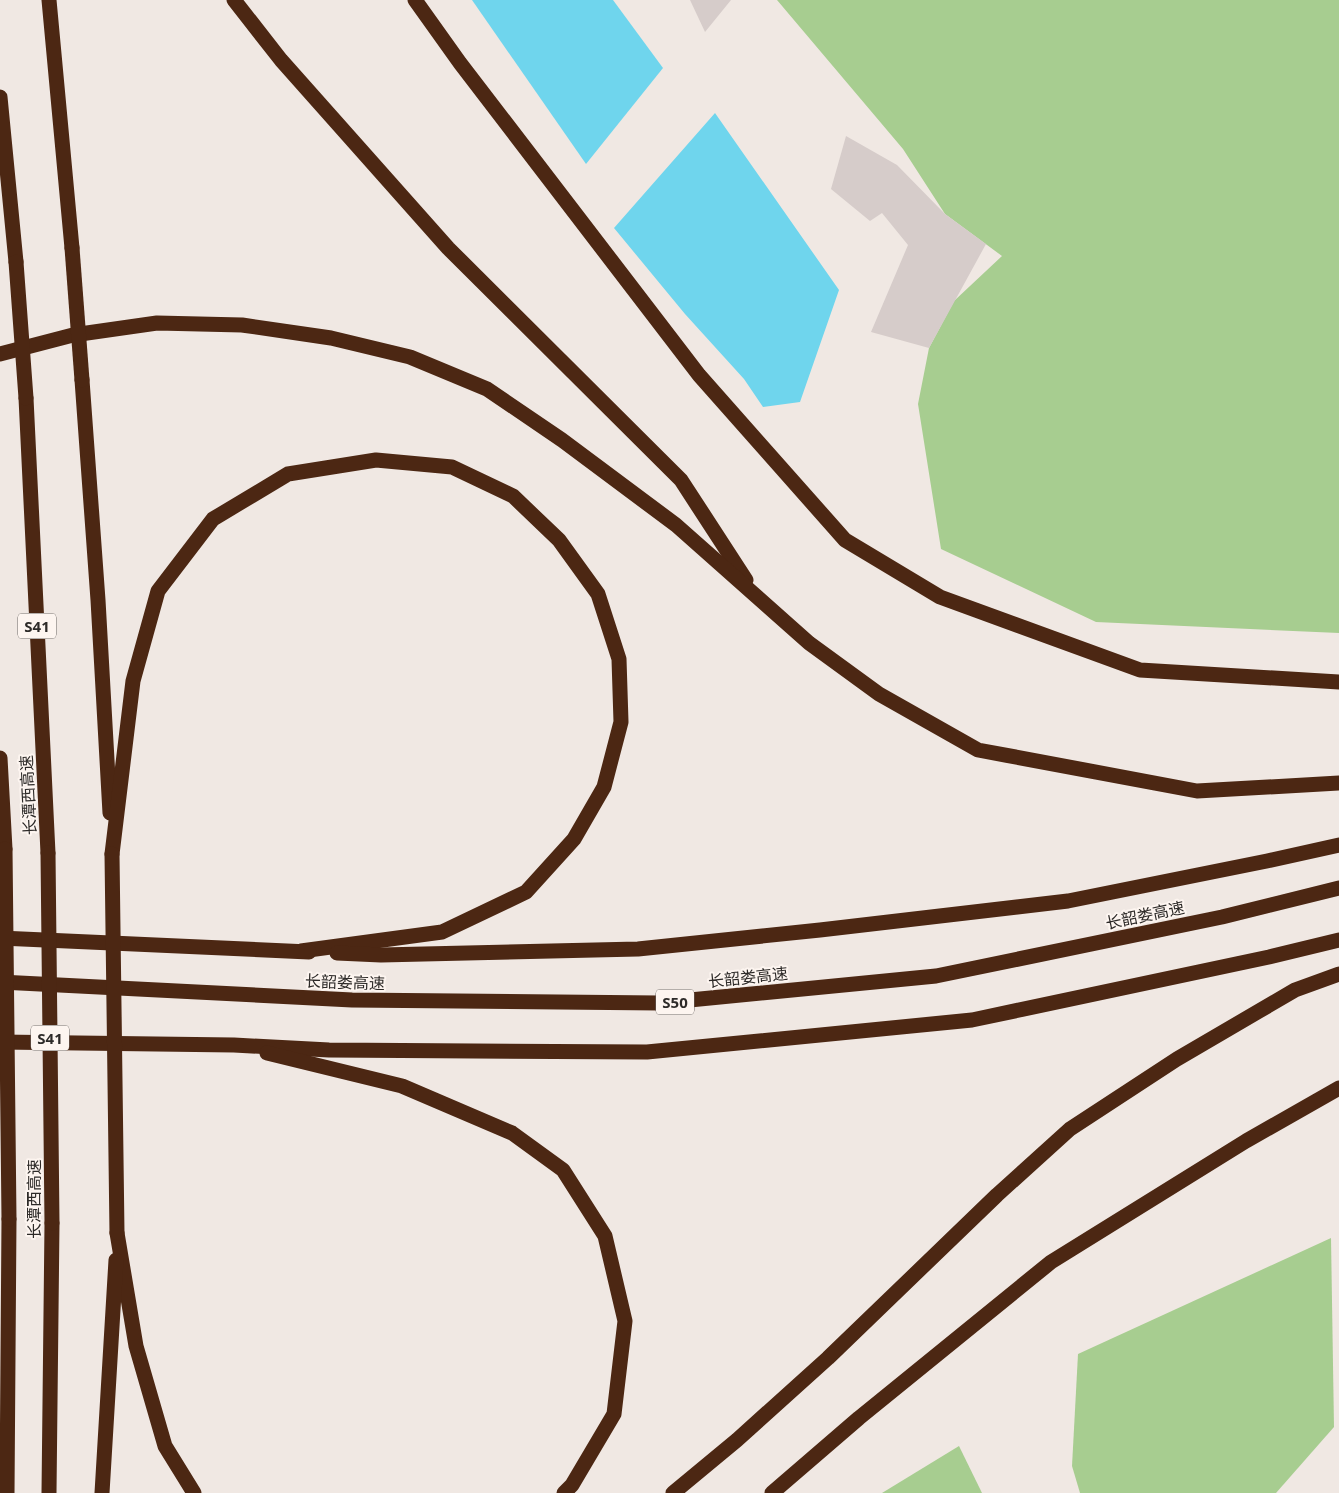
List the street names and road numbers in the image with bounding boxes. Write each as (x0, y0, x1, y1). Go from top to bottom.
road number: S41 (18, 614, 56, 638)
street label: 长潭西高速 (15, 754, 41, 836)
street label: 长韶娄高速 (1104, 896, 1186, 934)
street label: 长韶娄高速 (707, 962, 789, 992)
street label: 长韶娄高速 (305, 970, 385, 994)
road number: S50 (656, 990, 694, 1014)
road number: S41 (31, 1026, 69, 1050)
street label: 长潭西高速 (23, 1159, 45, 1239)

